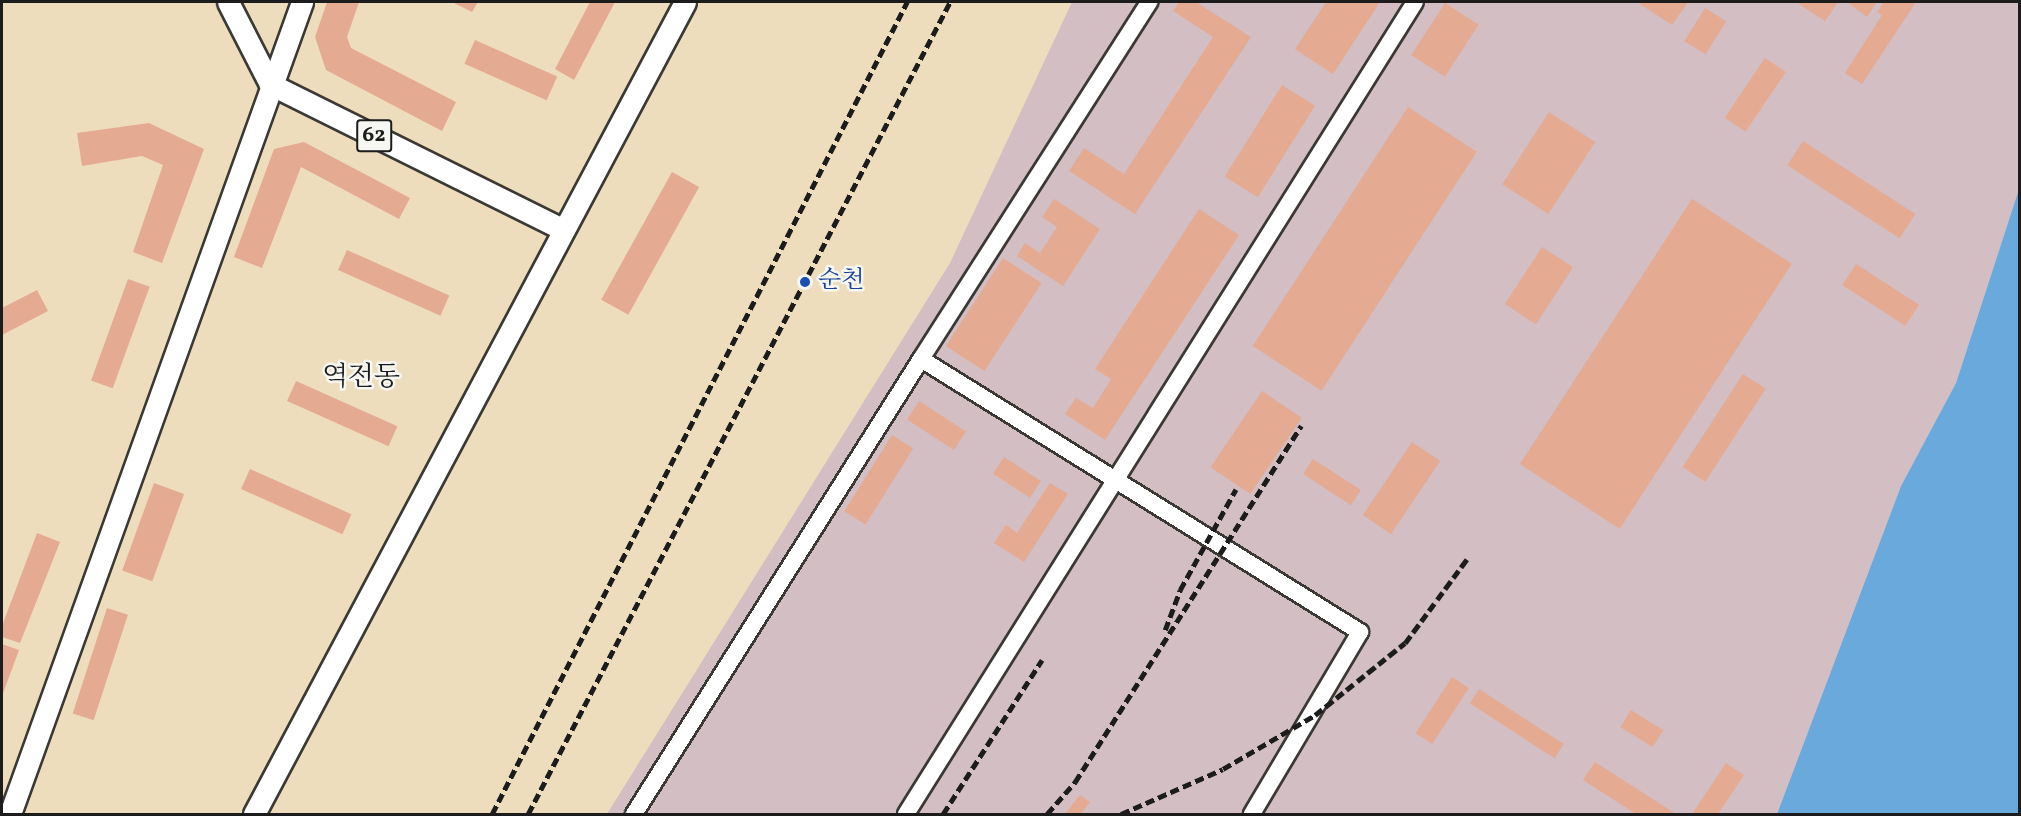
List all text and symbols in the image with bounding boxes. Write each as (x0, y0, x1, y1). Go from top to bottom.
road number: 62 (356, 117, 392, 155)
place label: 순천 (818, 268, 864, 296)
marker: 순천 (796, 273, 814, 291)
district label: 역전동 (322, 363, 400, 395)

